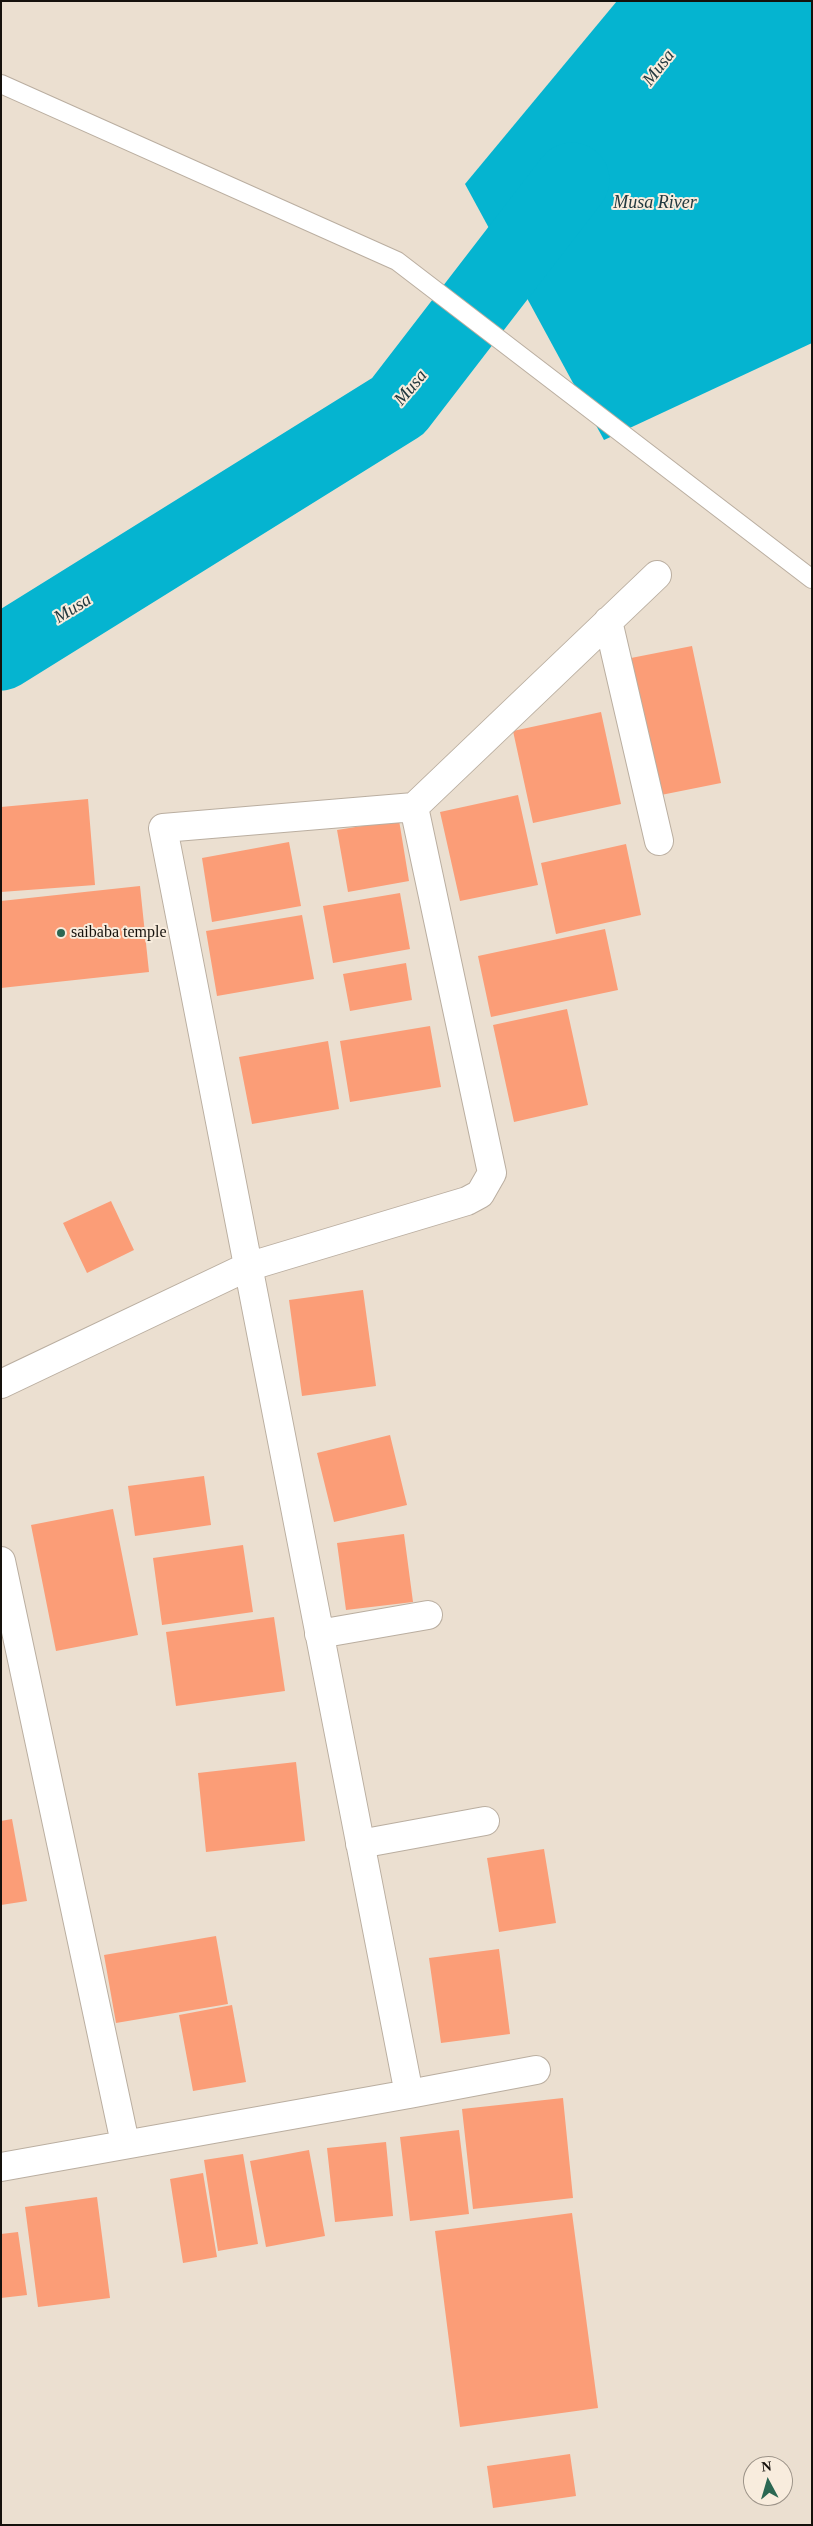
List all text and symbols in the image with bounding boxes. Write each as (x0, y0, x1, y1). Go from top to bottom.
water label: Musa (638, 46, 680, 90)
water label: Musa River (613, 192, 697, 214)
water label: Musa (390, 366, 432, 410)
water label: Musa (50, 589, 96, 629)
place label: saibaba temple (71, 923, 167, 943)
marker: saibaba temple (55, 927, 67, 939)
north arrow (743, 2456, 793, 2506)
text: N (761, 2459, 772, 2475)

